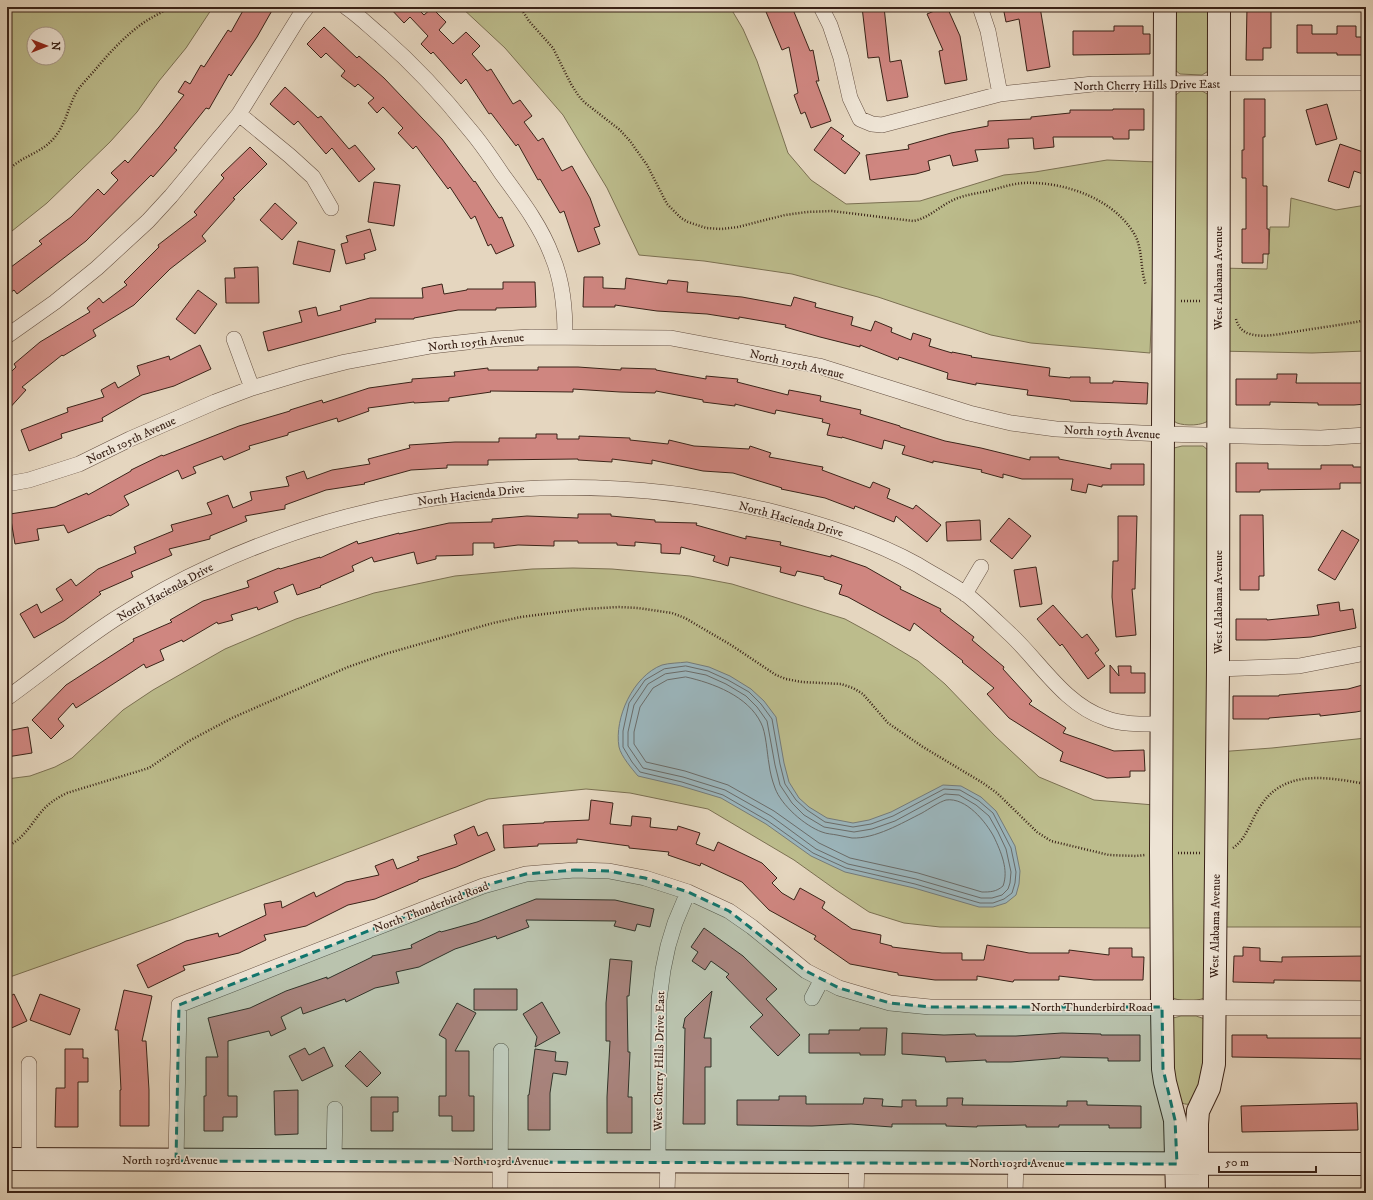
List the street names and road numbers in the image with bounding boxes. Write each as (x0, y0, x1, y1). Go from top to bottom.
street label: North Cherry Hills Drive East (1074, 77, 1221, 94)
street label: West Alabama Avenue (1211, 226, 1226, 331)
street label: North 105th Avenue (427, 330, 525, 355)
street label: North 105th Avenue (748, 346, 846, 383)
street label: North 105th Avenue (84, 413, 178, 468)
street label: North 105th Avenue (1063, 422, 1161, 443)
street label: North Hacienda Drive (417, 481, 525, 509)
street label: North Hacienda Drive (737, 498, 845, 541)
street label: West Alabama Avenue (1211, 550, 1226, 655)
street label: North Hacienda Drive (115, 560, 216, 625)
street label: West Alabama Avenue (1207, 874, 1224, 979)
street label: North Thunderbird Road (372, 879, 491, 936)
street label: West Cherry Hills Drive East (651, 991, 668, 1132)
street label: North Thunderbird Road (1031, 1000, 1153, 1015)
street label: North 103rd Avenue (122, 1153, 218, 1168)
street label: North 103rd Avenue (453, 1154, 549, 1169)
street label: North 103rd Avenue (969, 1156, 1065, 1171)

